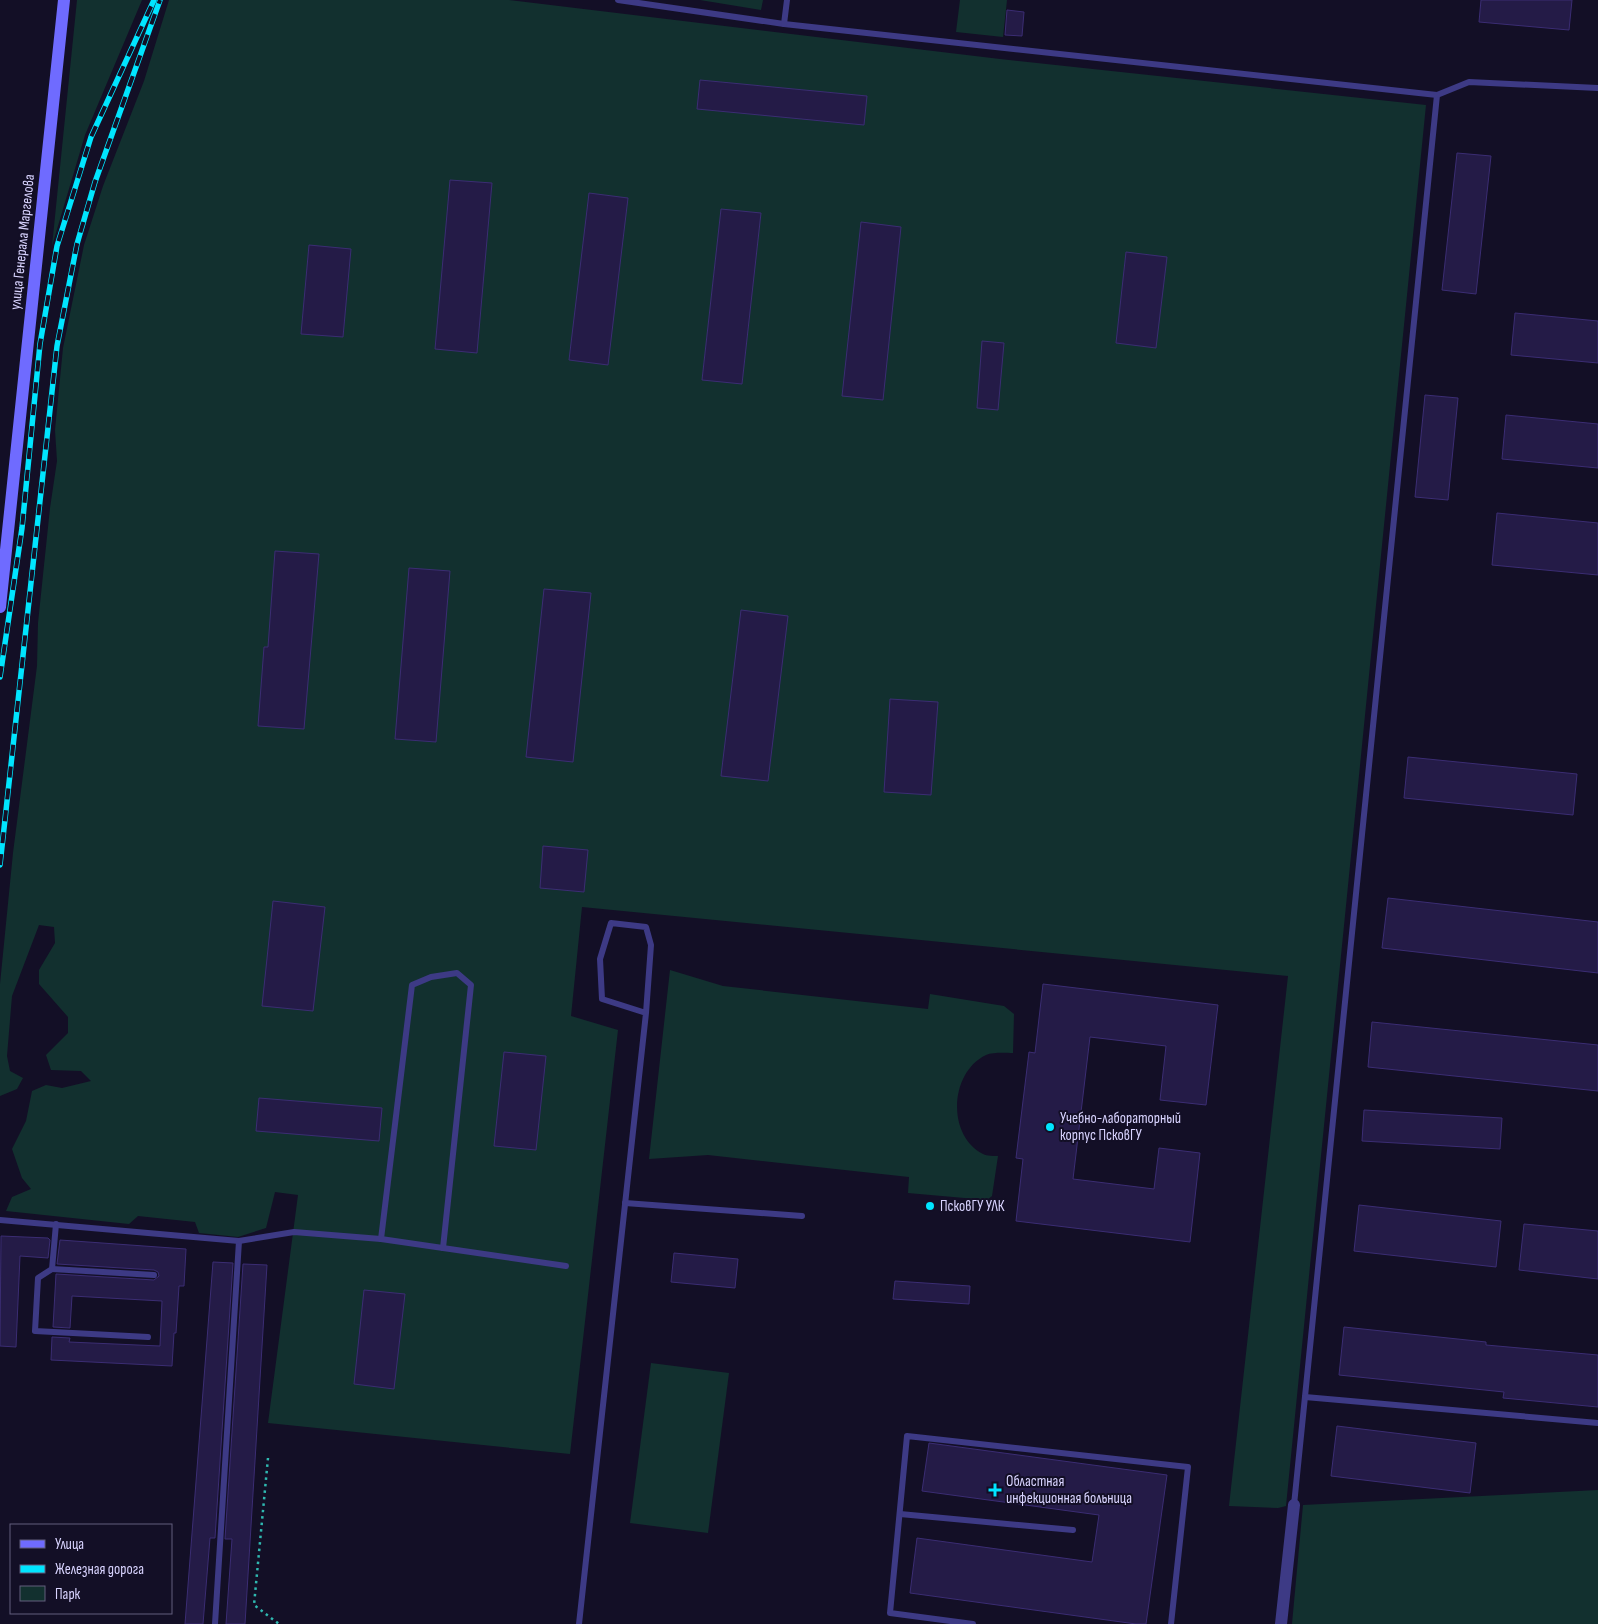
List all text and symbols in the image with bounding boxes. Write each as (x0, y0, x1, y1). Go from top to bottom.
street label: улица Генерала Маргелова (6, 173, 39, 311)
place label: Учебно-лабораторный корпус ПсковГУ (1060, 1109, 1181, 1145)
marker: Учебно-лабораторный корпус ПсковГУ (1044, 1121, 1056, 1133)
place label: ПсковГУ УЛК (940, 1197, 1005, 1216)
marker: ПсковГУ УЛК (924, 1200, 936, 1212)
place label: Областная инфекционная больница (1006, 1472, 1132, 1508)
marker: Областная инфекционная больница (988, 1483, 1002, 1497)
legend (10, 1524, 172, 1614)
text: Улица (55, 1535, 84, 1554)
text: Железная дорога (55, 1560, 144, 1579)
text: Парк (55, 1585, 81, 1604)

